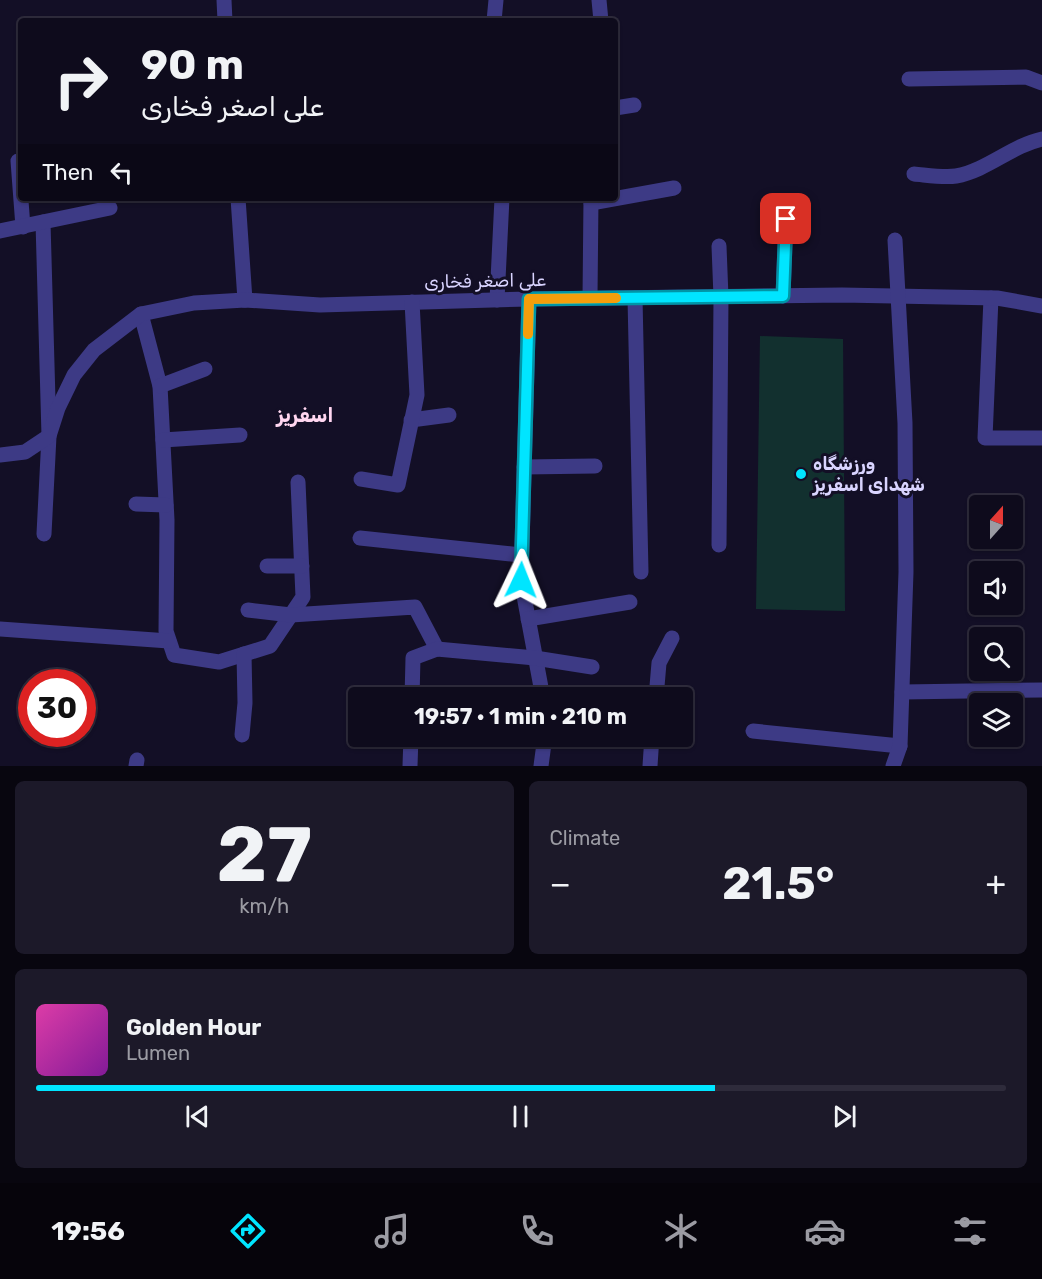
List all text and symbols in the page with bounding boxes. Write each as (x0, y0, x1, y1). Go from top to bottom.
text: 90 m (141, 40, 244, 90)
icon: right (42, 42, 120, 120)
text: علی اصغر فخاری (141, 91, 324, 123)
icon: left (105, 156, 138, 189)
text: Then (42, 159, 93, 186)
pin (760, 193, 811, 244)
icon: arrive (769, 202, 802, 235)
street label: علی اصغر فخاری (424, 269, 546, 293)
district label: اسفریز (276, 403, 333, 427)
place label: ورزشگاه شهدای اسفریز (812, 453, 925, 496)
marker: ورزشگاه شهدای اسفریز (794, 467, 808, 481)
north arrow (969, 495, 1023, 549)
map controls (969, 495, 1023, 747)
position arrow (489, 548, 553, 612)
button: sound (969, 561, 1023, 615)
button: search (969, 627, 1023, 681)
speed limit sign: 30 (18, 669, 96, 747)
button: layers (969, 693, 1023, 747)
text: 19:57 · 1 min · 210 m (414, 703, 627, 730)
text: 27 (217, 808, 312, 901)
text: Climate (550, 826, 620, 850)
text: 21.5° (722, 857, 834, 910)
text: − (550, 864, 571, 903)
text: + (985, 864, 1006, 903)
text: km/h (239, 894, 289, 918)
text: Golden Hour (126, 1014, 261, 1041)
text: Lumen (126, 1041, 190, 1065)
icon: previous (181, 1100, 214, 1133)
icon: pause (504, 1100, 537, 1133)
icon: next (828, 1100, 861, 1133)
icon: directions (227, 1210, 269, 1252)
icon: music (371, 1210, 413, 1252)
icon: phone (516, 1210, 558, 1252)
icon: climate (660, 1210, 702, 1252)
icon: car (804, 1210, 846, 1252)
icon: filters (949, 1210, 991, 1252)
text: 19:56 (51, 1215, 125, 1247)

